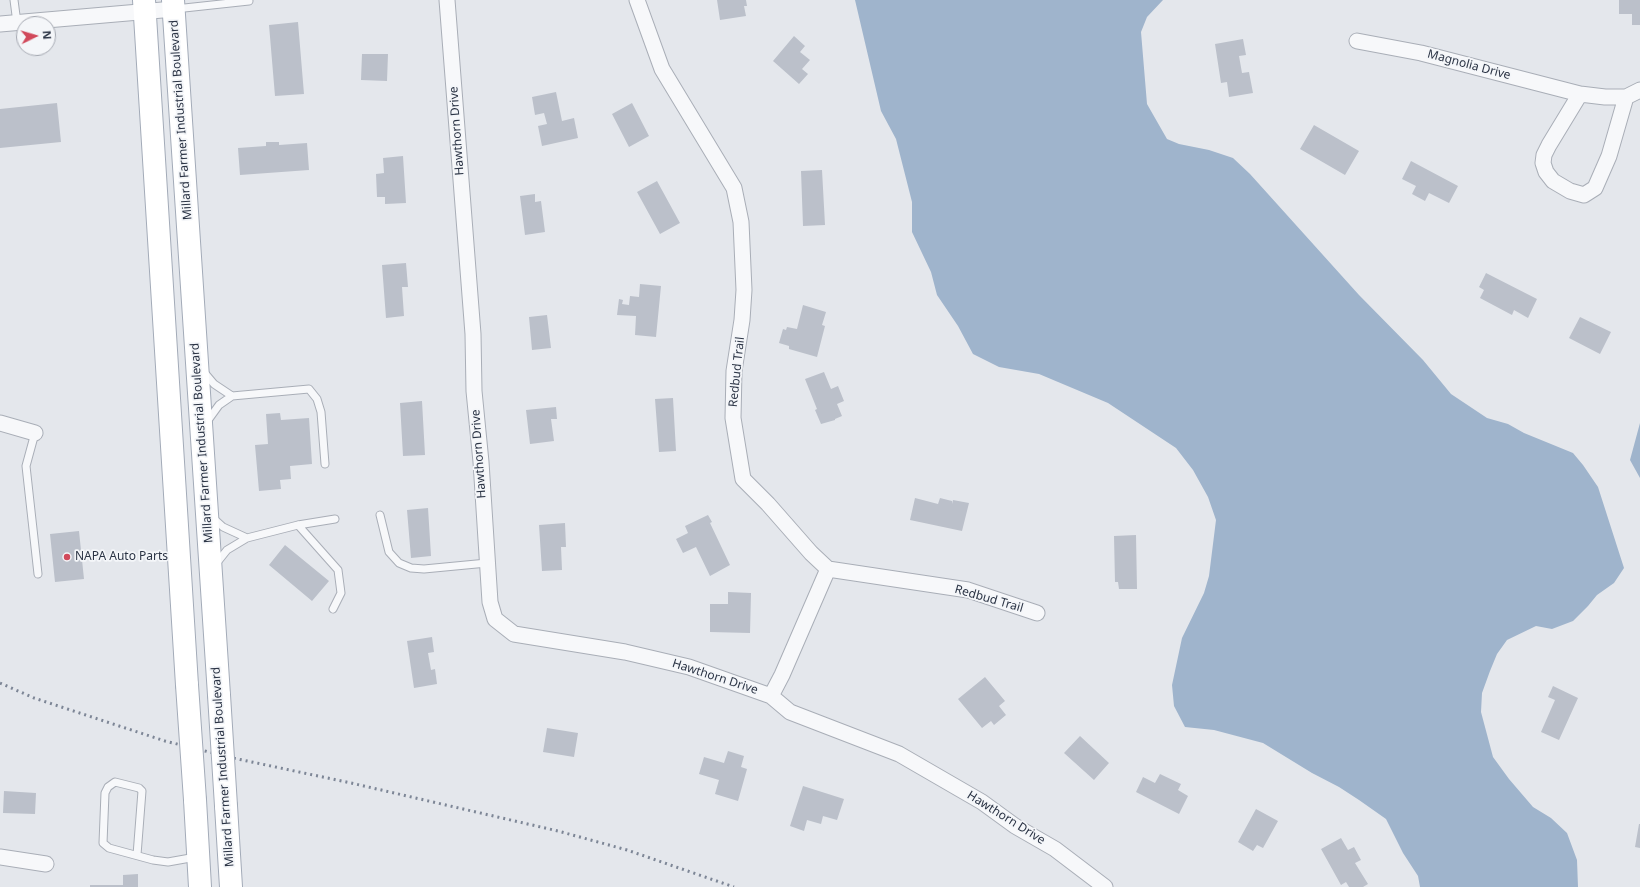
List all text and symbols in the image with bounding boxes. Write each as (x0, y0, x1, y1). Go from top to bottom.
north arrow (16, 16, 56, 56)
street label: Millard Farmer Industrial Boulevard (167, 20, 195, 220)
text: N (40, 30, 55, 40)
street label: Magnolia Drive (1426, 47, 1512, 83)
street label: Hawthorn Drive (447, 86, 467, 176)
street label: Redbud Trail (726, 336, 748, 408)
street label: Millard Farmer Industrial Boulevard (188, 343, 216, 543)
street label: Hawthorn Drive (469, 409, 489, 499)
place label: NAPA Auto Parts (75, 550, 168, 564)
marker: NAPA Auto Parts (62, 552, 72, 562)
street label: Redbud Trail (953, 582, 1025, 616)
street label: Hawthorn Drive (670, 656, 760, 698)
street label: Millard Farmer Industrial Boulevard (209, 667, 237, 867)
street label: Hawthorn Drive (964, 788, 1048, 848)

